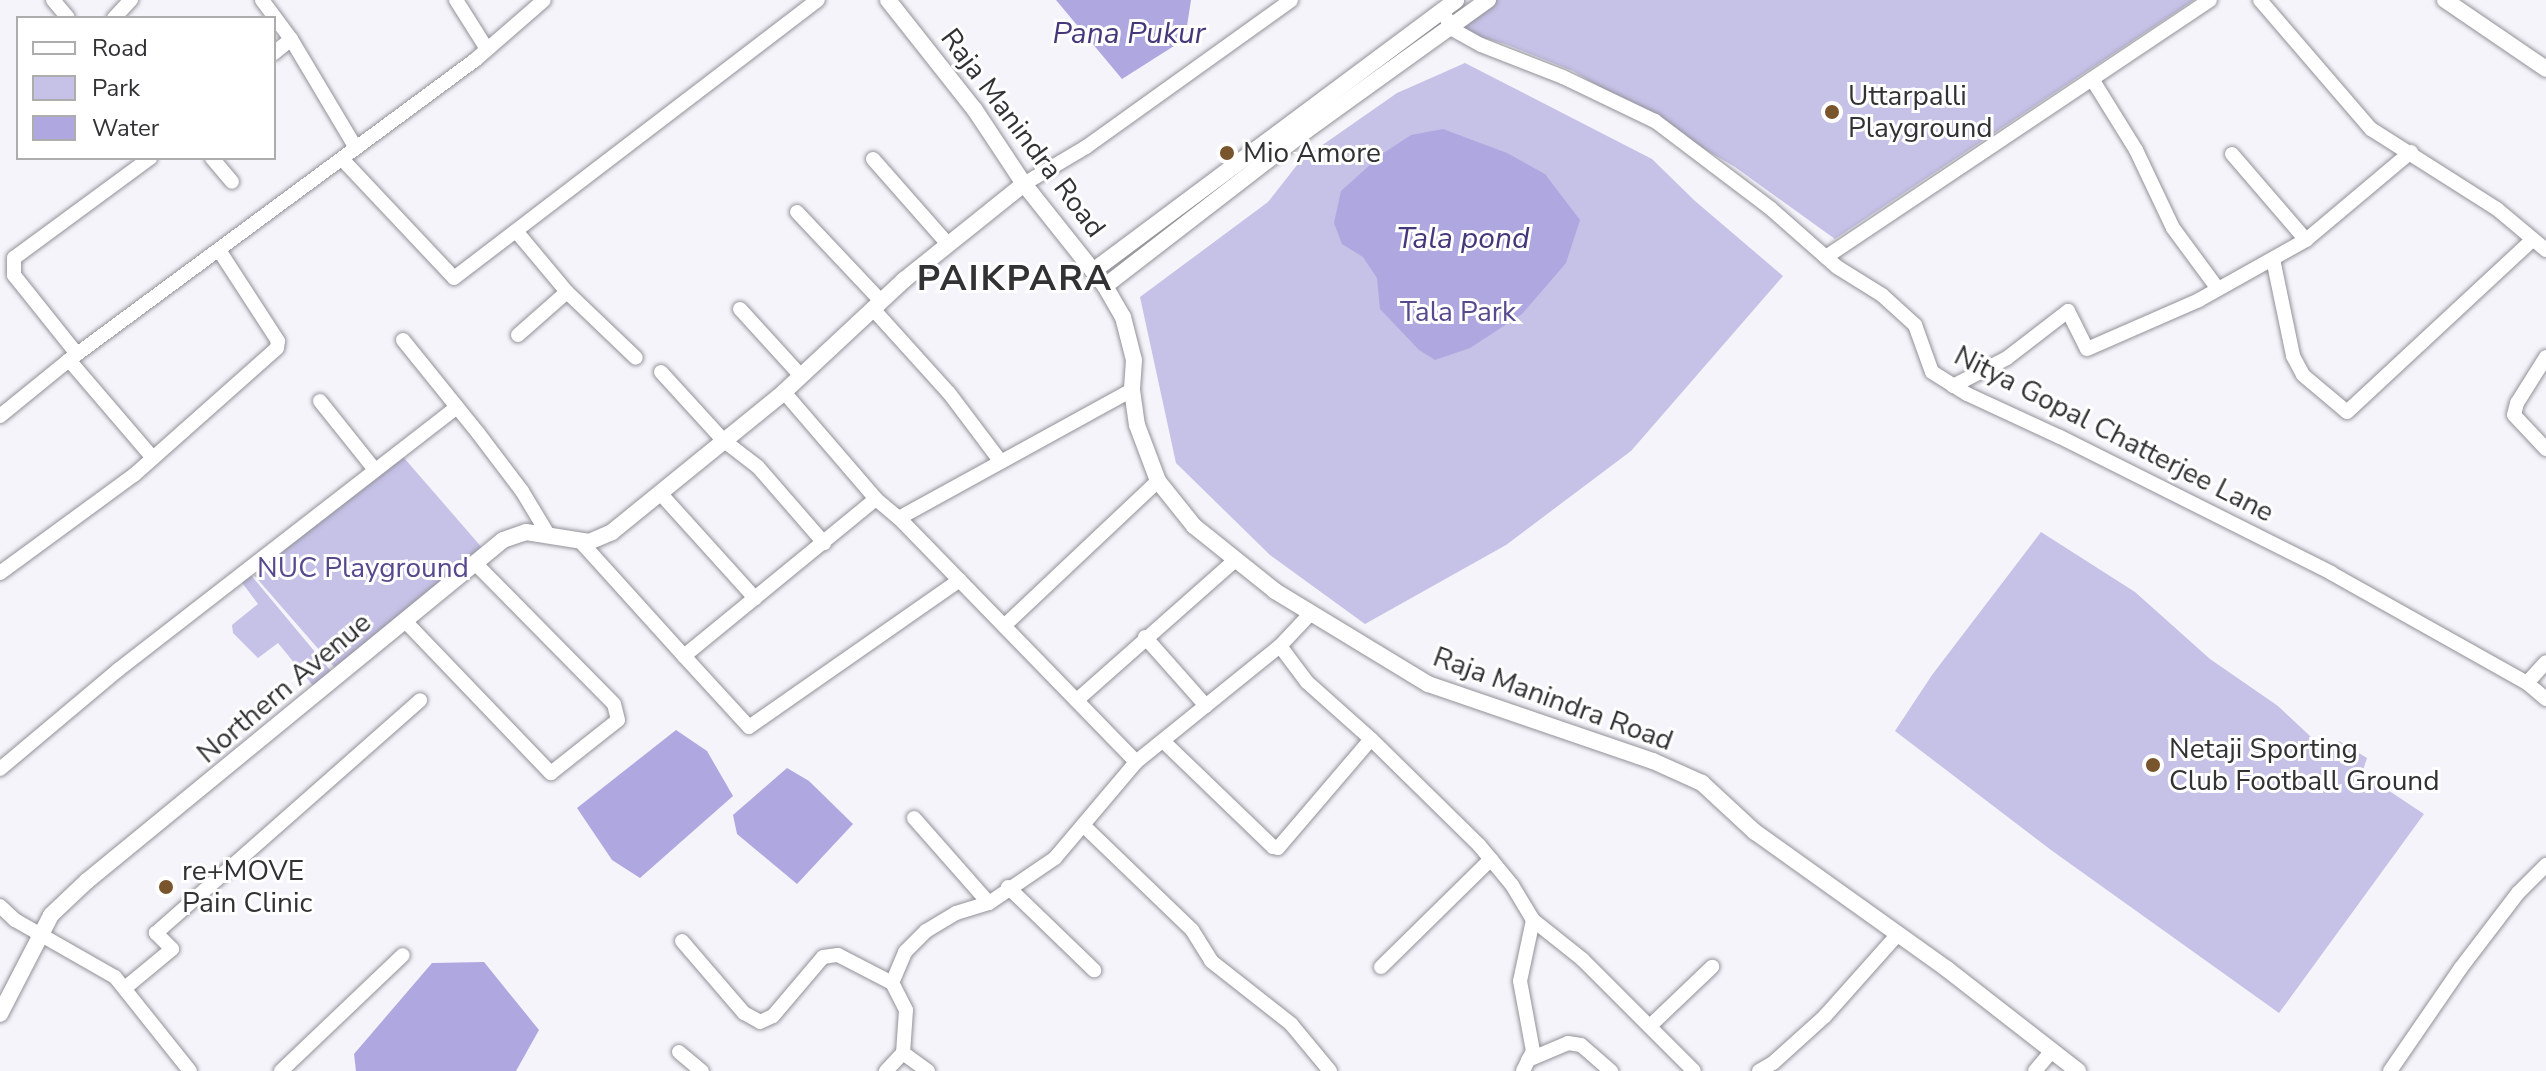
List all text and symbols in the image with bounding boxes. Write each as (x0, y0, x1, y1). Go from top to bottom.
legend (16, 16, 276, 160)
water label: Pana Pukur (1052, 16, 1206, 52)
street label: Raja Manindra Road (934, 22, 1112, 244)
text: Road (92, 32, 148, 64)
text: Park (92, 72, 140, 104)
place label: Uttarpalli Playground (1848, 79, 1993, 145)
marker: Uttarpalli Playground (1823, 103, 1841, 121)
text: Water (92, 112, 159, 144)
place label: Mio Amore (1243, 136, 1381, 170)
marker: Mio Amore (1218, 144, 1236, 162)
water label: Tala pond (1397, 221, 1529, 257)
district label: PAIKPARA (917, 257, 1113, 301)
park label: Tala Park (1400, 295, 1516, 329)
street label: Nitya Gopal Chatterjee Lane (1949, 339, 2279, 529)
park label: NUC Playground (257, 551, 469, 585)
street label: Northern Avenue (190, 606, 378, 770)
street label: Raja Manindra Road (1429, 640, 1677, 758)
place label: Netaji Sporting Club Football Ground (2169, 732, 2440, 798)
marker: Netaji Sporting Club Football Ground (2144, 756, 2162, 774)
place label: re+MOVE Pain Clinic (182, 854, 312, 920)
marker: re+MOVE Pain Clinic (157, 878, 175, 896)

